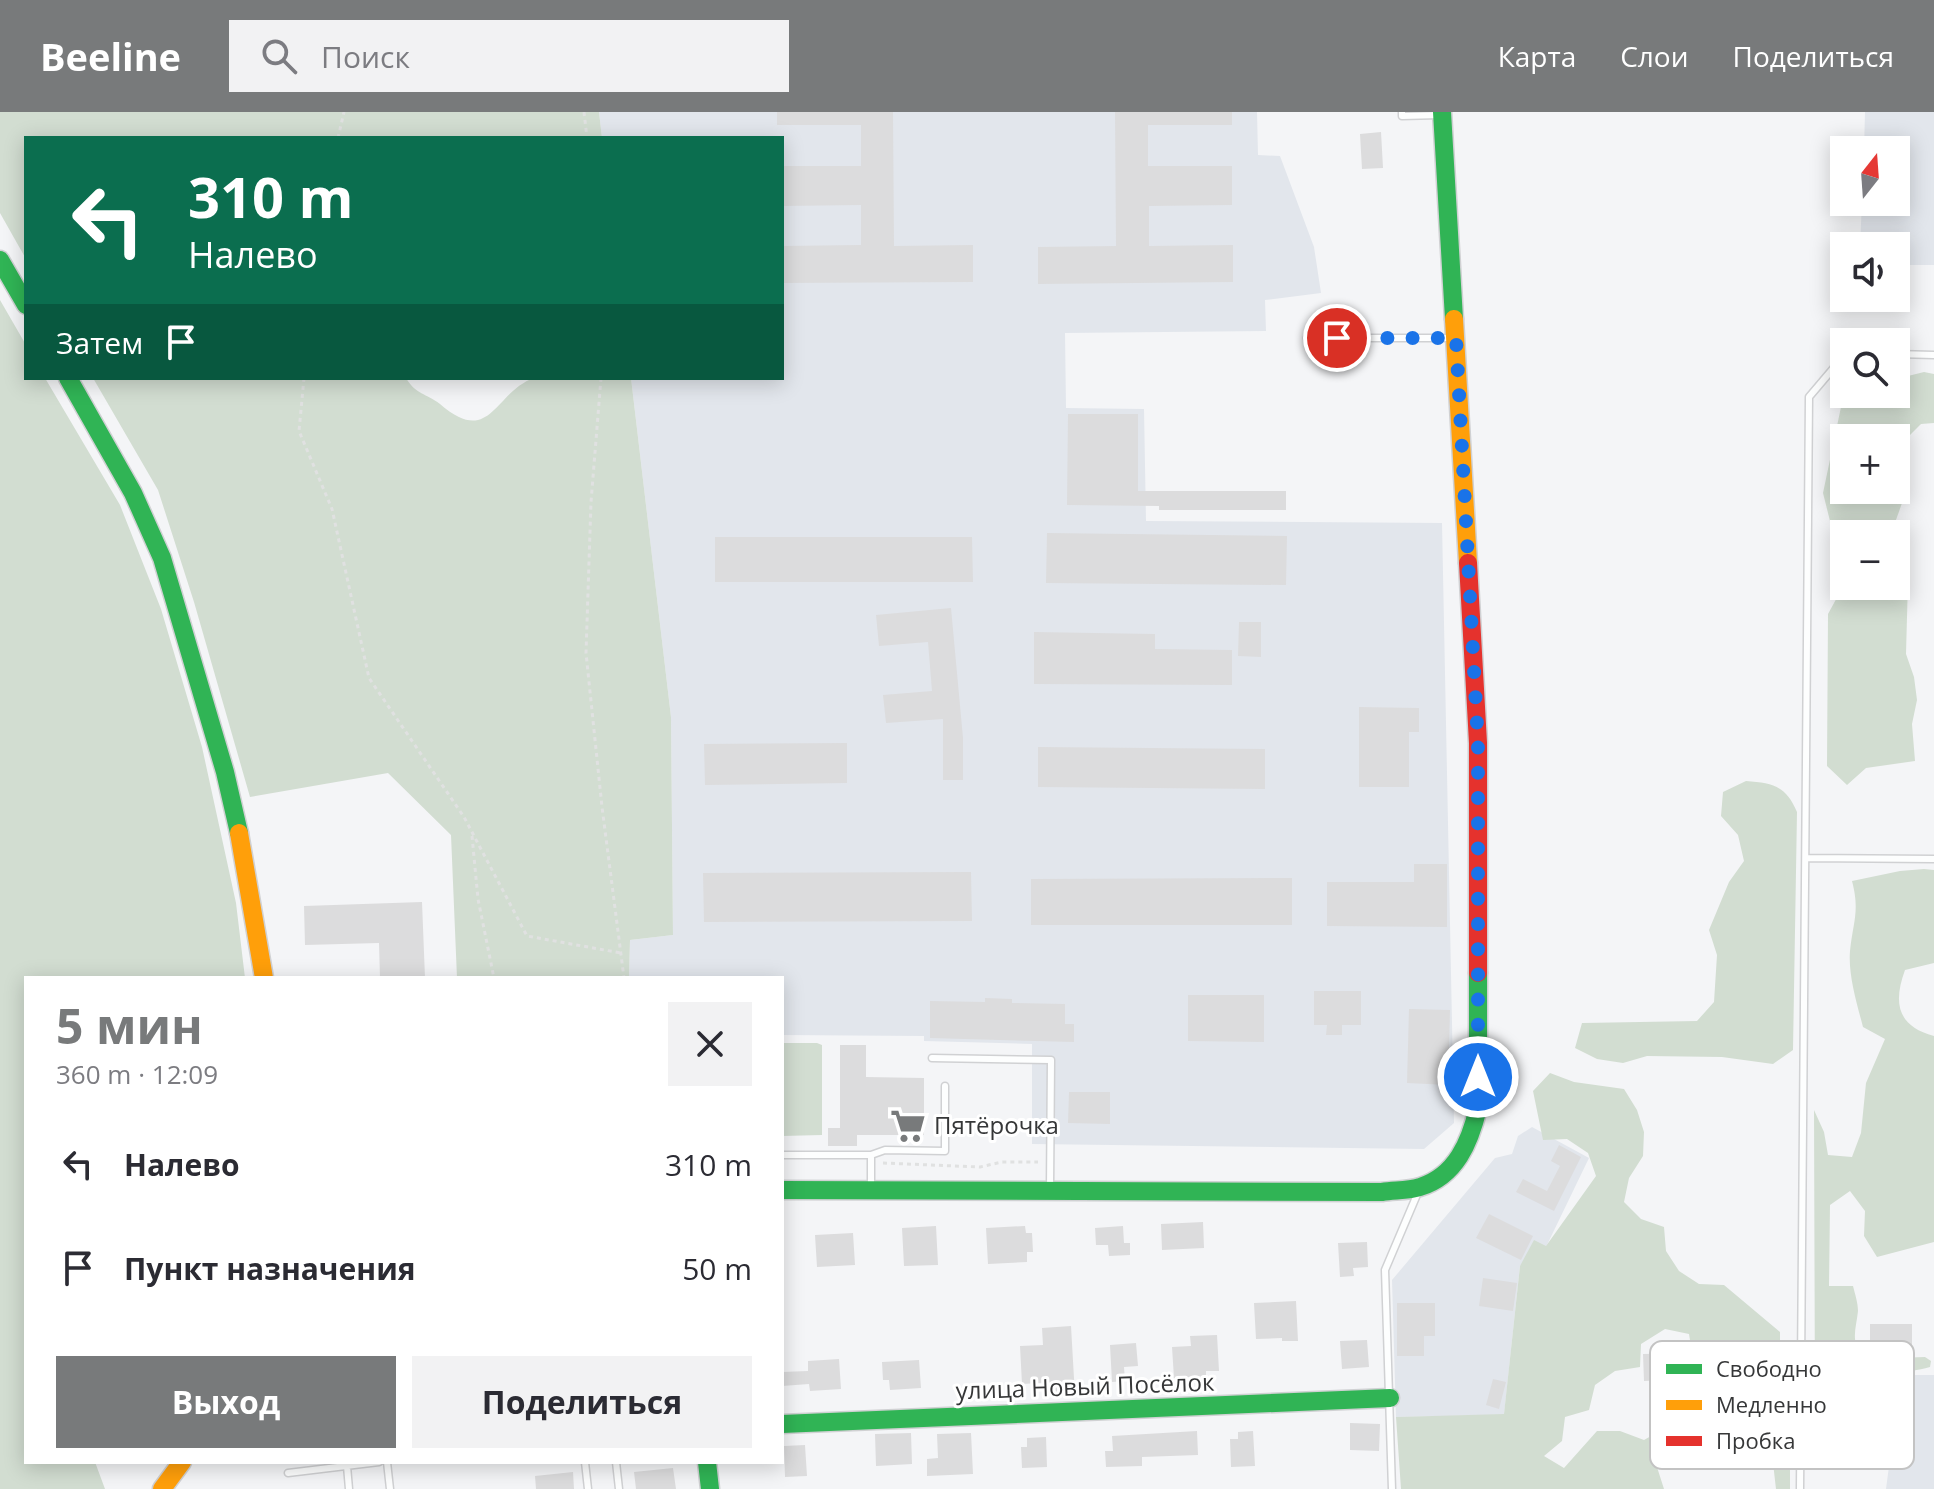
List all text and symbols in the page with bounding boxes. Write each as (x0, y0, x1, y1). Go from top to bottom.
search box (229, 20, 789, 92)
text: Beeline (40, 30, 181, 82)
icon: search (257, 34, 301, 78)
text: Поиск (321, 36, 410, 77)
text: Карта (1498, 37, 1576, 75)
text: Слои (1620, 37, 1689, 75)
text: Поделиться (1733, 37, 1894, 75)
north arrow (1830, 136, 1910, 216)
map controls (1830, 136, 1910, 600)
text: 310 m (188, 158, 354, 234)
icon: left (56, 168, 160, 272)
text: Налево (188, 230, 318, 279)
button: sound (1830, 232, 1910, 312)
pin (1303, 304, 1371, 372)
icon: arrive (1315, 316, 1359, 360)
icon: arrive (159, 320, 203, 364)
text: Затем (56, 322, 143, 363)
button: search (1830, 328, 1910, 408)
button: + (1830, 424, 1910, 504)
button: − (1830, 520, 1910, 600)
text: 5 мин (56, 993, 203, 1058)
button: close (668, 1002, 752, 1086)
position arrow (1436, 1035, 1520, 1119)
text: 360 m · 12:09 (56, 1056, 218, 1092)
supermarket icon: Пятёрочка (889, 1107, 927, 1145)
place label: Пятёрочка (934, 1108, 1059, 1141)
icon: left (56, 1142, 100, 1186)
text: Налево (124, 1144, 240, 1185)
text: 310 m (665, 1144, 752, 1185)
icon: arrive (56, 1246, 100, 1290)
text: Пункт назначения (124, 1248, 416, 1289)
text: 50 m (682, 1248, 752, 1289)
legend (1650, 1341, 1914, 1469)
text: Свободно (1716, 1353, 1822, 1383)
button: Выход (56, 1356, 396, 1448)
button: Поделиться (412, 1356, 752, 1448)
street label: улица Новый Посёлок (955, 1364, 1215, 1407)
text: Медленно (1716, 1389, 1827, 1419)
text: Пробка (1716, 1425, 1795, 1455)

